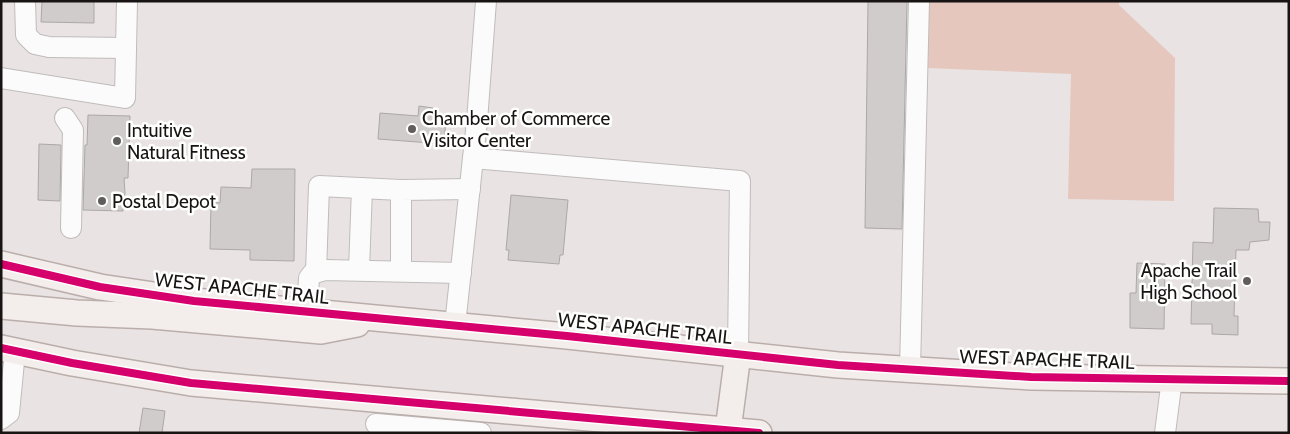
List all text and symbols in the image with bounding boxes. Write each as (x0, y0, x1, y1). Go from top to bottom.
place label: Chamber of Commerce Visitor Center (422, 107, 610, 152)
place label: Intuitive Natural Fitness (127, 119, 246, 164)
marker: Chamber of Commerce Visitor Center (406, 123, 418, 135)
marker: Intuitive Natural Fitness (111, 135, 123, 147)
place label: Postal Depot (112, 190, 217, 213)
marker: Postal Depot (96, 195, 108, 207)
place label: Apache Trail High School (1140, 259, 1238, 304)
street label: WEST APACHE TRAIL (154, 268, 331, 309)
marker: Apache Trail High School (1241, 275, 1253, 287)
street label: WEST APACHE TRAIL (557, 308, 734, 349)
street label: WEST APACHE TRAIL (959, 345, 1135, 374)

